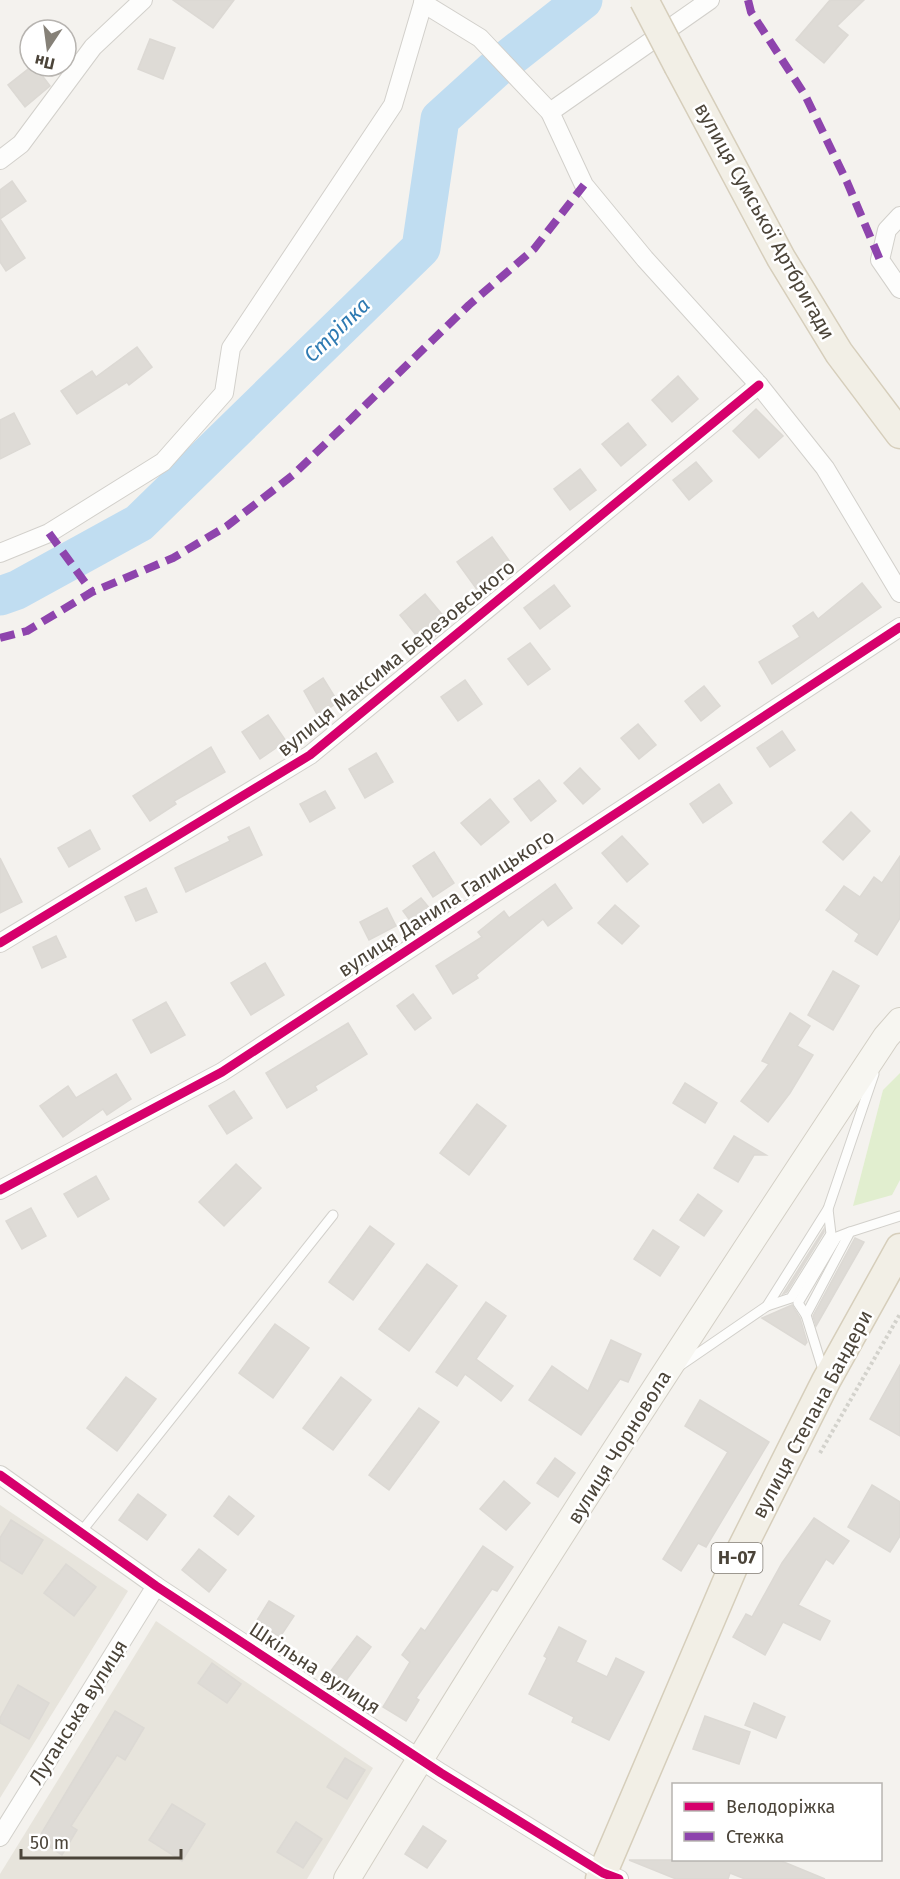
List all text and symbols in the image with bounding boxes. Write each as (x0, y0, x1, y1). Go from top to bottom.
north arrow (18, 18, 78, 78)
text: Пн (33, 51, 57, 74)
street label: вулиця Сумської Артбригади (690, 98, 840, 344)
water label: Стрілка (298, 292, 376, 368)
street label: вулиця Максима Березовського (272, 555, 520, 761)
street label: вулиця Данила Галицького (333, 824, 559, 982)
street label: вулиця Степана Бандери (747, 1306, 877, 1522)
street label: вулиця Чорновола (562, 1366, 676, 1528)
road number: Н-07 (712, 1543, 762, 1573)
street label: Шкільна вулиця (245, 1617, 385, 1719)
street label: Луганська вулиця (24, 1635, 132, 1789)
legend (672, 1783, 882, 1861)
text: Велодоріжка (726, 1796, 835, 1818)
scale bar (21, 1822, 182, 1860)
text: Стежка (726, 1826, 784, 1848)
text: 50 m (30, 1832, 69, 1854)

